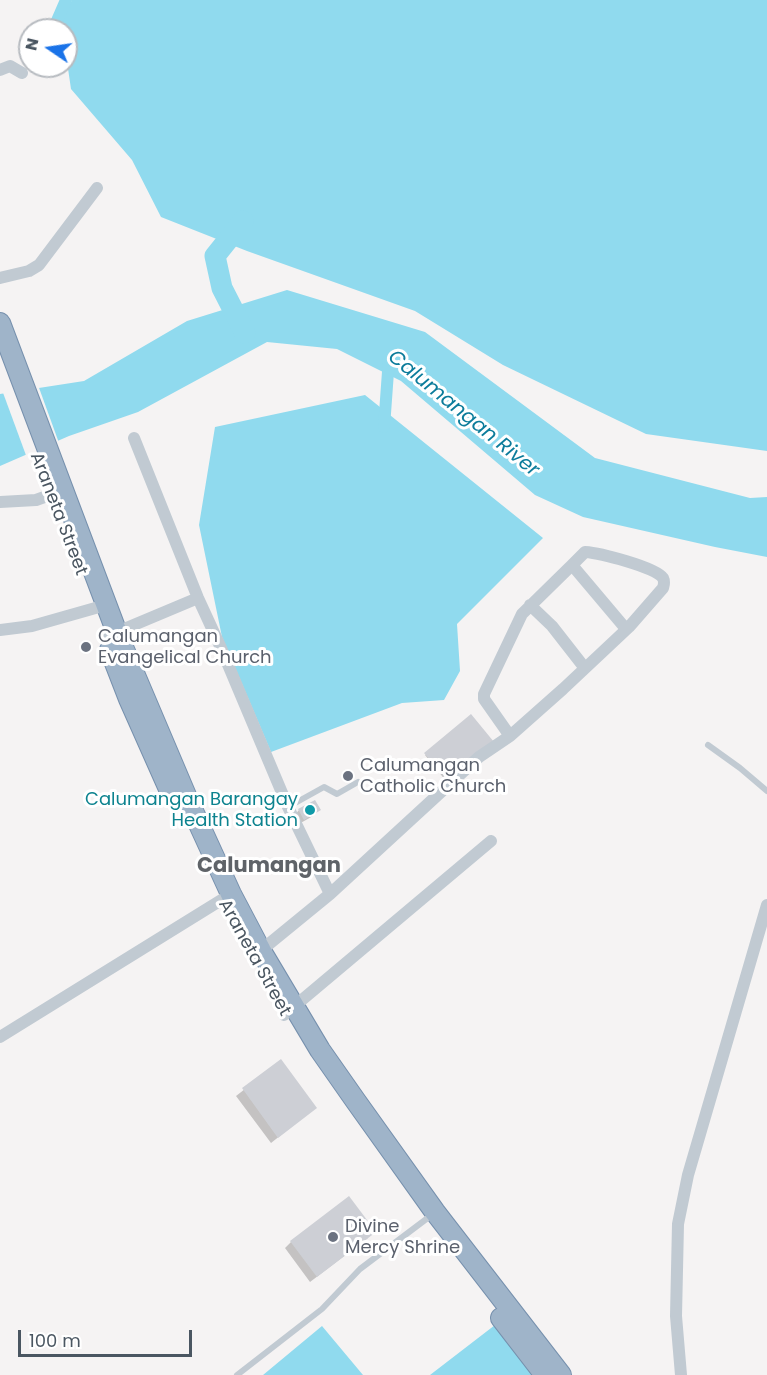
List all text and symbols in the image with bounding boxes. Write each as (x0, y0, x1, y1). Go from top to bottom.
north arrow (18, 18, 78, 78)
text: N (19, 36, 44, 53)
water label: Calumangan River (383, 346, 543, 482)
street label: Araneta Street (25, 449, 91, 579)
place label: Calumangan Evangelical Church (98, 626, 272, 668)
marker: Calumangan Evangelical Church (79, 640, 93, 654)
place label: Calumangan Catholic Church (360, 755, 506, 798)
marker: Calumangan Catholic Church (341, 769, 355, 783)
place label: Calumangan Barangay Health Station (85, 789, 298, 832)
marker: Calumangan Barangay Health Station (303, 803, 317, 817)
district label: Calumangan (197, 854, 341, 880)
street label: Araneta Street (213, 896, 295, 1020)
place label: Divine Mercy Shrine (345, 1216, 460, 1258)
marker: Divine Mercy Shrine (326, 1230, 340, 1244)
scale bar (21, 1318, 195, 1356)
text: 100 m (29, 1328, 81, 1353)

